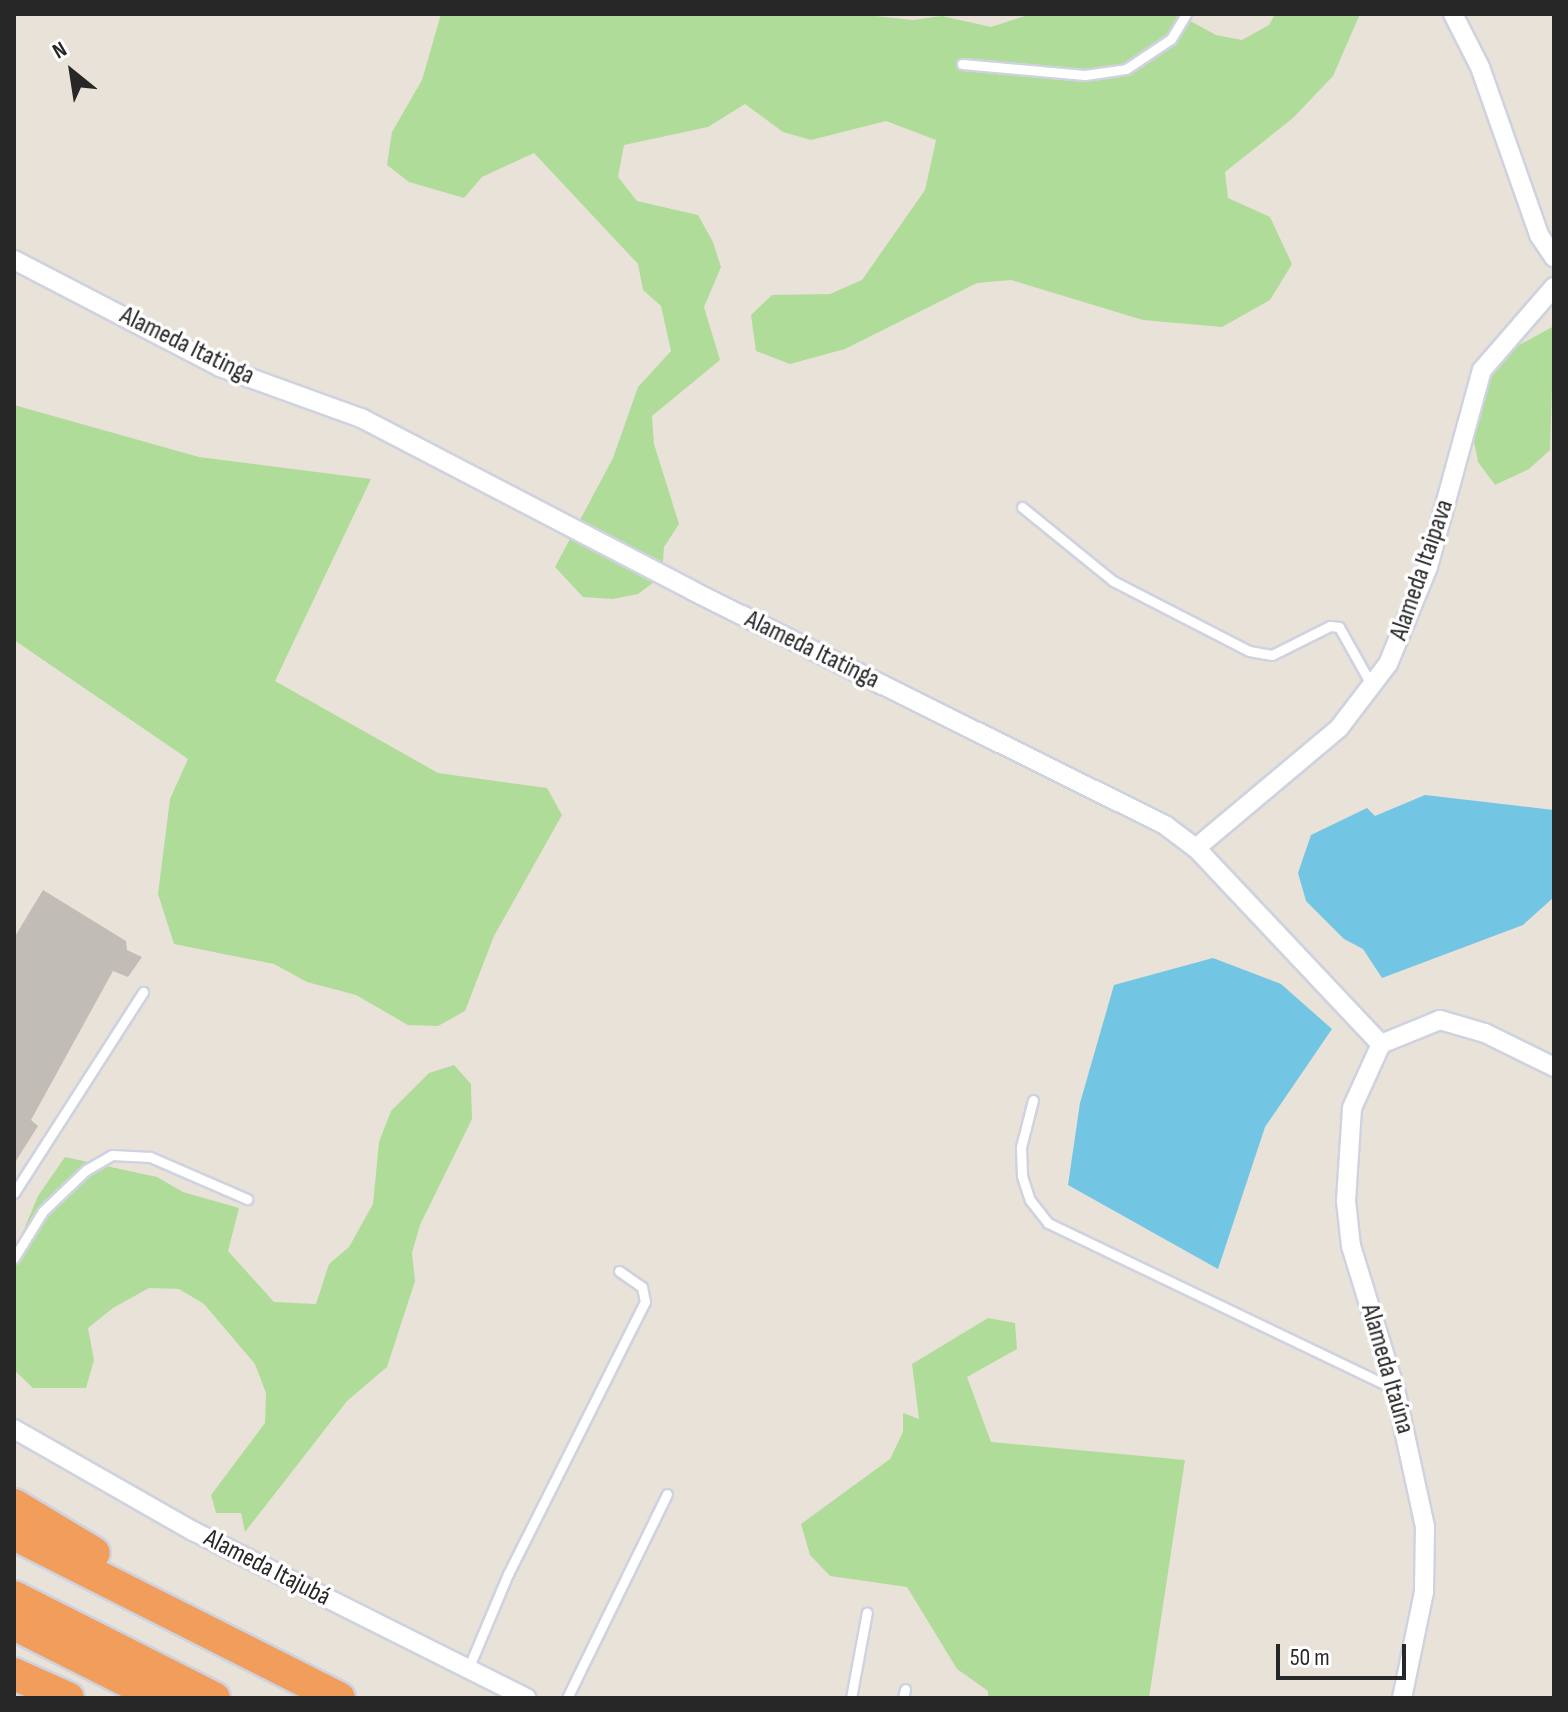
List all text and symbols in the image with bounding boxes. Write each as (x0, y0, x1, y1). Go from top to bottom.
north arrow (32, 32, 112, 112)
text: N (48, 36, 72, 65)
street label: Alameda Itatinga (115, 300, 259, 392)
street label: Alameda Itaipava (1383, 496, 1461, 644)
street label: Alameda Itatinga (740, 604, 884, 696)
street label: Alameda Itaúna (1354, 1301, 1420, 1437)
street label: Alameda Itajubá (199, 1523, 335, 1613)
scale bar (1280, 1628, 1410, 1678)
text: 50 m (1290, 1643, 1330, 1672)

